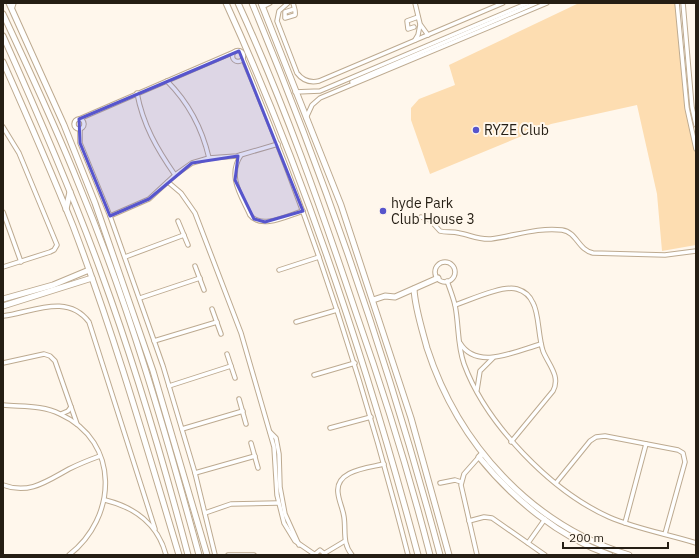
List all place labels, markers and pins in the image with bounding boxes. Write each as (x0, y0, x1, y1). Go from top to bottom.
place label: RYZE Club (484, 121, 549, 139)
marker: RYZE Club (471, 125, 481, 135)
place label: hyde Park Club House 3 (391, 194, 475, 228)
marker: hyde Park Club House 3 (378, 206, 388, 216)

